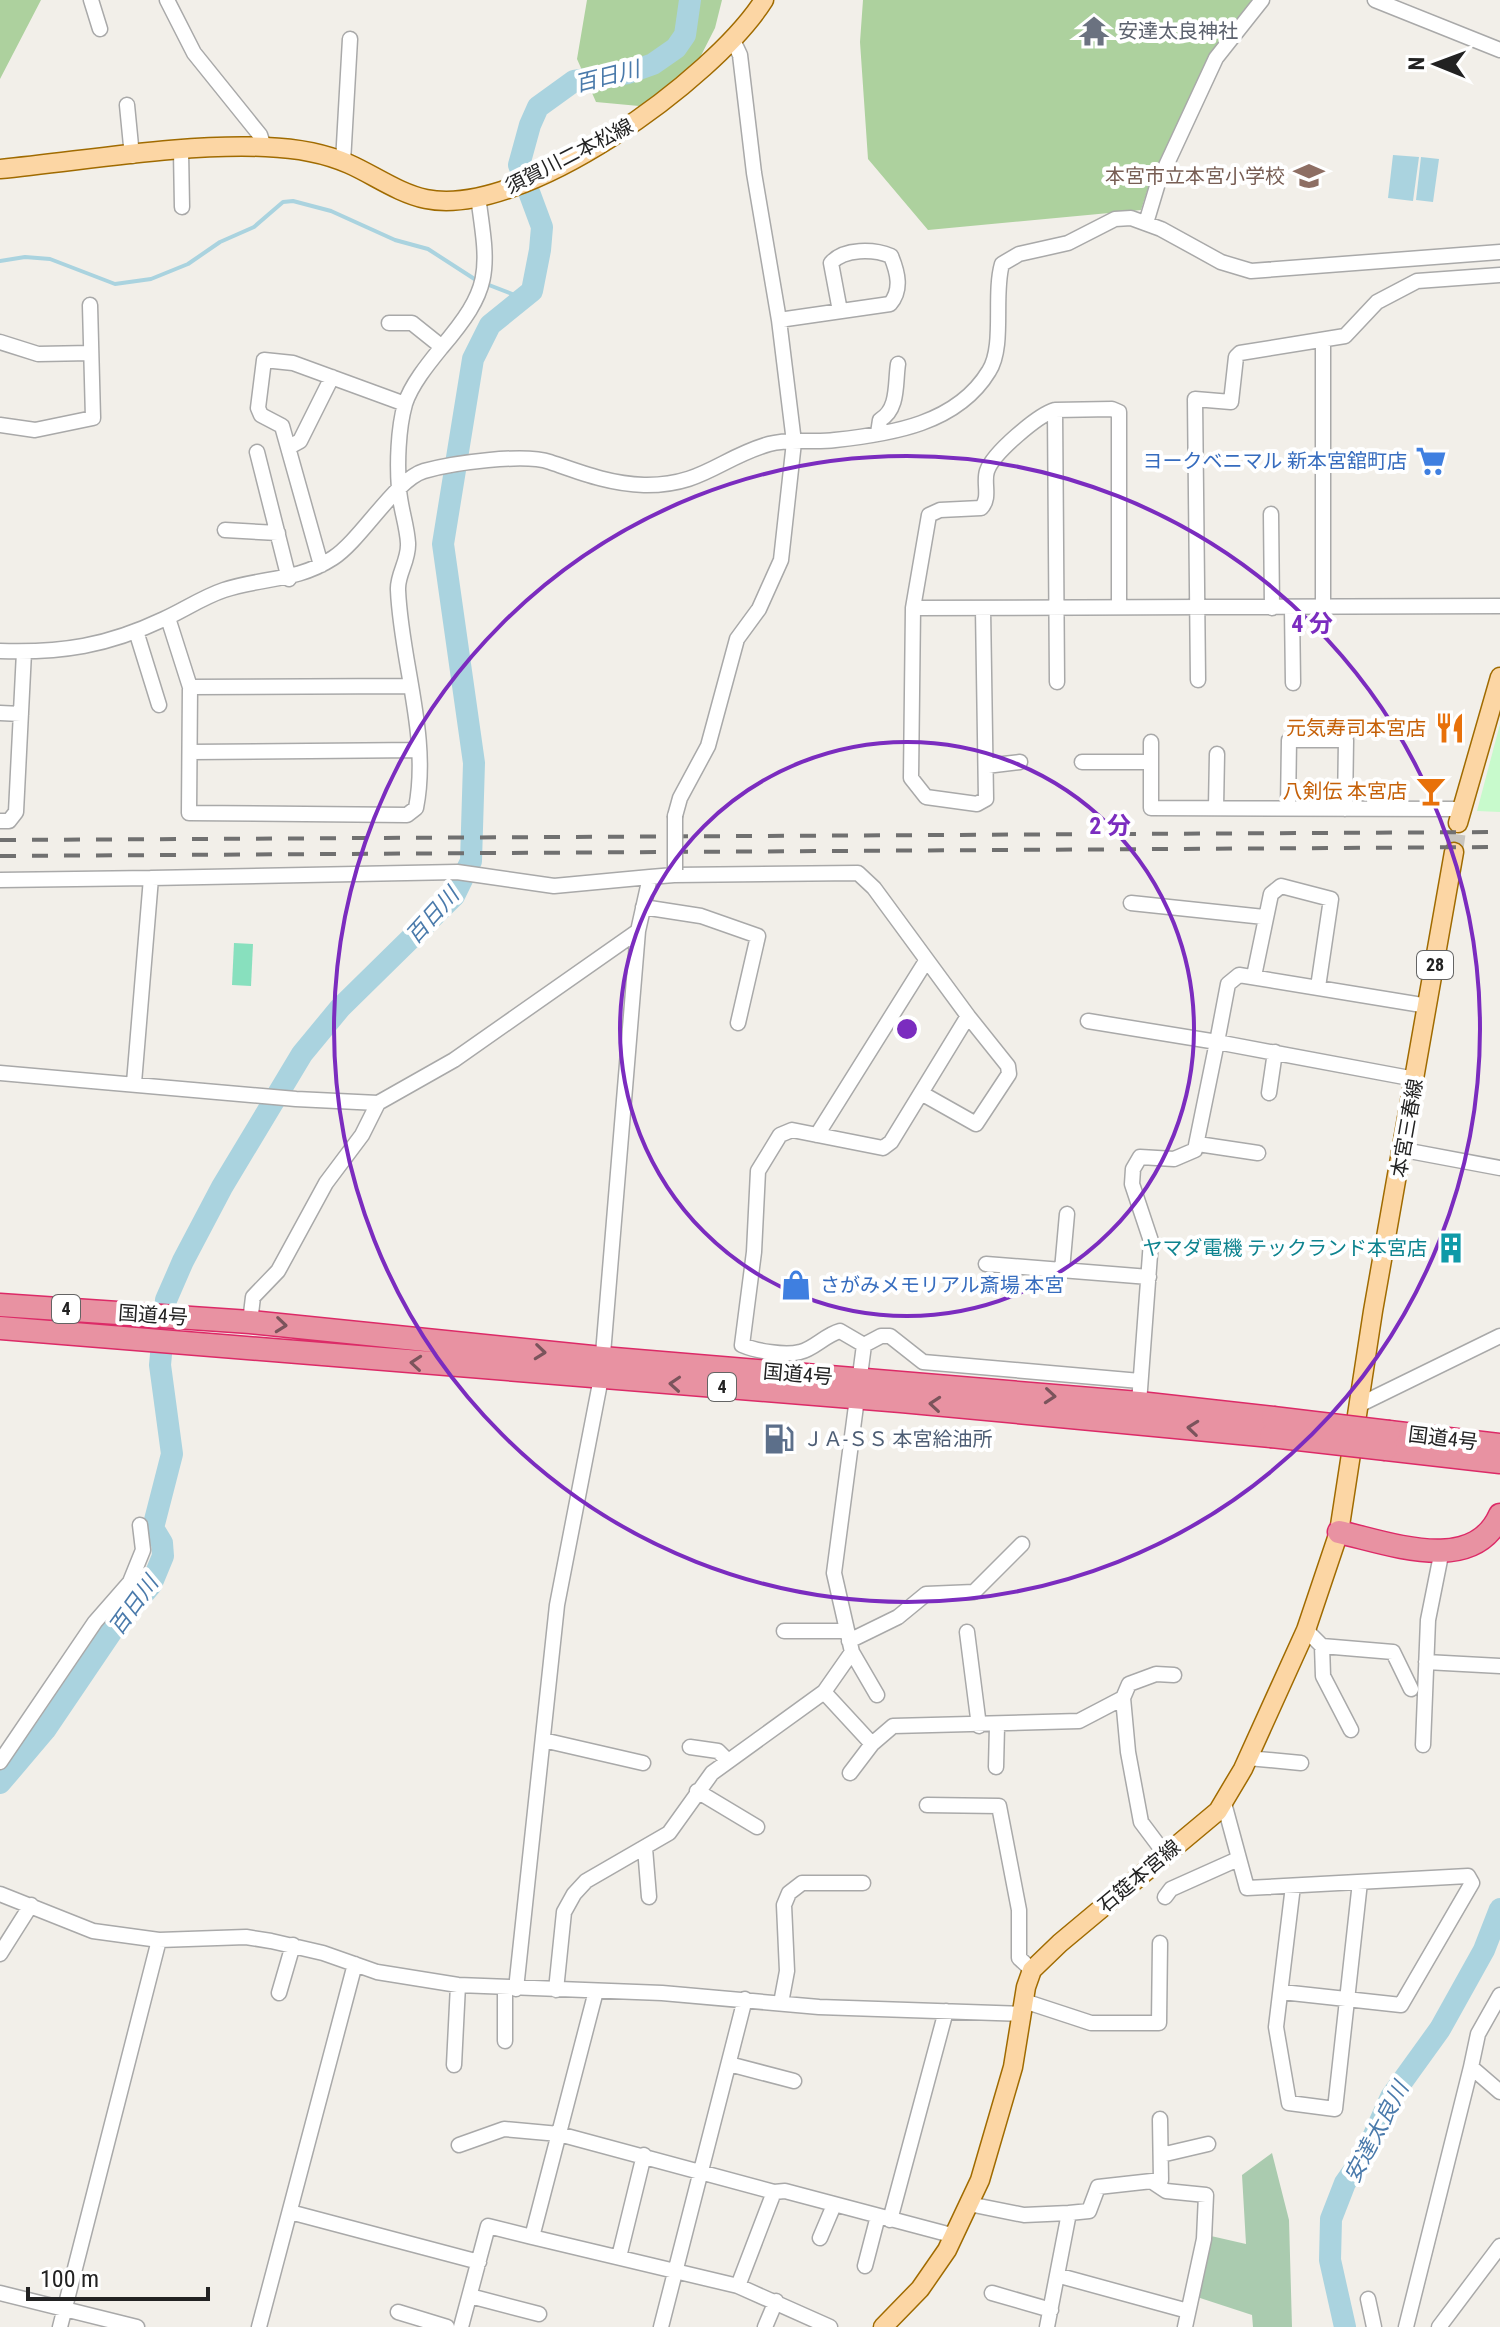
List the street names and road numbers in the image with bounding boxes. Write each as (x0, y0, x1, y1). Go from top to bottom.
street label: 須賀川二本松線 (501, 114, 637, 198)
road number: 28 (1417, 951, 1453, 979)
street label: 本宮三春線 (1386, 1077, 1428, 1179)
road number: 4 (52, 1295, 80, 1323)
street label: 国道4号 (117, 1301, 189, 1329)
street label: 国道4号 (762, 1359, 834, 1389)
road number: 4 (708, 1373, 736, 1401)
street label: 国道4号 (1407, 1422, 1479, 1454)
street label: 石筵本宮線 (1093, 1835, 1185, 1917)

